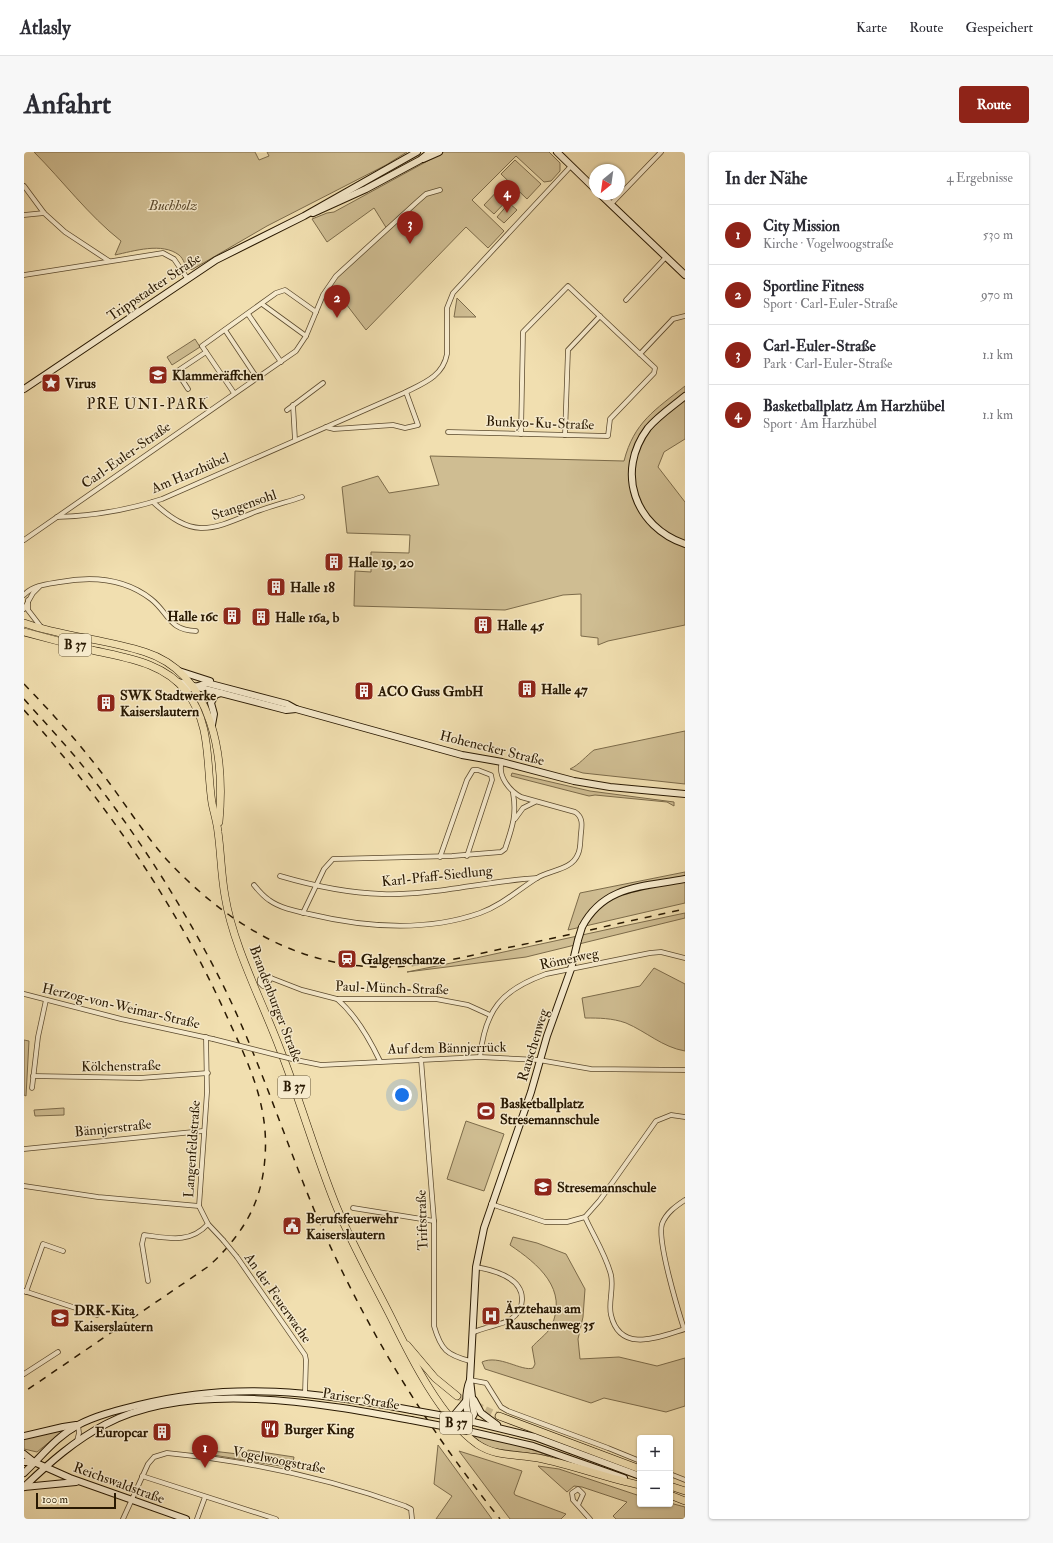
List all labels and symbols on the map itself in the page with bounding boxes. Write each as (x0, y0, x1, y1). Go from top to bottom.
north arrow (589, 164, 625, 200)
pin: 4 (494, 180, 520, 213)
park label: Buchholz (148, 197, 197, 214)
pin: 3 (397, 211, 423, 244)
street label: Trippstadter Straße (104, 249, 205, 325)
pin: 2 (324, 285, 350, 318)
school or university icon: Klammeräffchen (147, 364, 169, 386)
place label: Klammeräffchen (172, 367, 264, 384)
place icon: Virus (40, 372, 62, 394)
place label: Virus (64, 375, 96, 392)
district label: PRE UNI-PARK (87, 395, 209, 414)
street label: Bunkyo-Ku-Straße (485, 413, 595, 434)
street label: Carl-Euler-Straße (78, 418, 174, 492)
street label: Am Harzhübel (148, 449, 232, 497)
street label: Stangensohl (209, 486, 279, 524)
building icon: Halle 19, 20 (323, 551, 345, 573)
place label: Halle 19, 20 (348, 554, 414, 571)
building icon: Halle 18 (265, 576, 287, 598)
place label: Halle 18 (290, 579, 335, 596)
building icon: Halle 16c (221, 605, 243, 627)
building icon: Halle 16a, b (250, 606, 272, 628)
place label: Halle 16c (167, 608, 218, 625)
place label: Halle 16a, b (275, 609, 339, 626)
building icon: Halle 45 (472, 614, 494, 636)
place label: Halle 45 (497, 617, 545, 634)
road number: B 37 (59, 634, 91, 656)
building icon: Halle 47 (516, 678, 538, 700)
building icon: ACO Guss GmbH (353, 680, 375, 702)
place label: Halle 47 (541, 681, 588, 698)
place label: ACO Guss GmbH (377, 683, 484, 700)
place label: SWK Stadtwerke Kaiserslautern (120, 687, 216, 720)
building icon: SWK Stadtwerke Kaiserslautern (95, 692, 117, 714)
street label: Hohenecker Straße (438, 727, 546, 769)
street label: Karl-Pfaff-Siedlung (381, 862, 494, 890)
street label: Brandenburger Straße (246, 943, 306, 1065)
street label: Römerweg (538, 944, 601, 974)
station icon: Galgenschanze (336, 948, 358, 970)
place label: Galgenschanze (361, 951, 446, 969)
street label: Paul-Münch-Straße (335, 978, 449, 998)
street label: Herzog-von-Weimar-Straße (40, 980, 202, 1032)
street label: Rauschenweg (514, 1006, 552, 1083)
street label: Auf dem Bännjerrück (387, 1038, 507, 1058)
street label: Kölchenstraße (81, 1057, 161, 1075)
road number: B 37 (278, 1076, 310, 1098)
your location (392, 1085, 412, 1105)
place label: Basketballplatz Stresemannschule (500, 1095, 600, 1128)
street label: Langenfeldstraße (180, 1100, 204, 1198)
sports icon: Basketballplatz Stresemannschule (475, 1100, 497, 1122)
street label: Bännjerstraße (74, 1115, 152, 1140)
school or university icon: Stresemannschule (532, 1176, 554, 1198)
place label: Stresemannschule (557, 1179, 657, 1196)
street label: Triftstraße (412, 1189, 432, 1251)
place label: Berufsfeuerwehr Kaiserslautern (306, 1210, 399, 1243)
public building icon: Berufsfeuerwehr Kaiserslautern (281, 1215, 303, 1237)
street label: An der Feuerwache (240, 1249, 315, 1346)
place label: Ärztehaus am Rauschenweg 35 (504, 1300, 595, 1334)
place label: DRK-Kita Kaiserslautern (74, 1302, 154, 1335)
hospital icon: Ärztehaus am Rauschenweg 35 (480, 1305, 502, 1327)
school or university icon: DRK-Kita Kaiserslautern (49, 1307, 71, 1329)
street label: Pariser Straße (321, 1384, 401, 1414)
road number: B 37 (440, 1412, 472, 1434)
restaurant icon: Burger King (259, 1418, 281, 1440)
building icon: Europcar (151, 1421, 173, 1443)
place label: Burger King (284, 1421, 355, 1439)
place label: Europcar (95, 1424, 149, 1442)
pin: 1 (192, 1435, 218, 1468)
street label: Vogelwoogstraße (231, 1443, 327, 1477)
street label: Reichswaldstraße (71, 1459, 167, 1507)
scale bar (36, 1491, 116, 1510)

